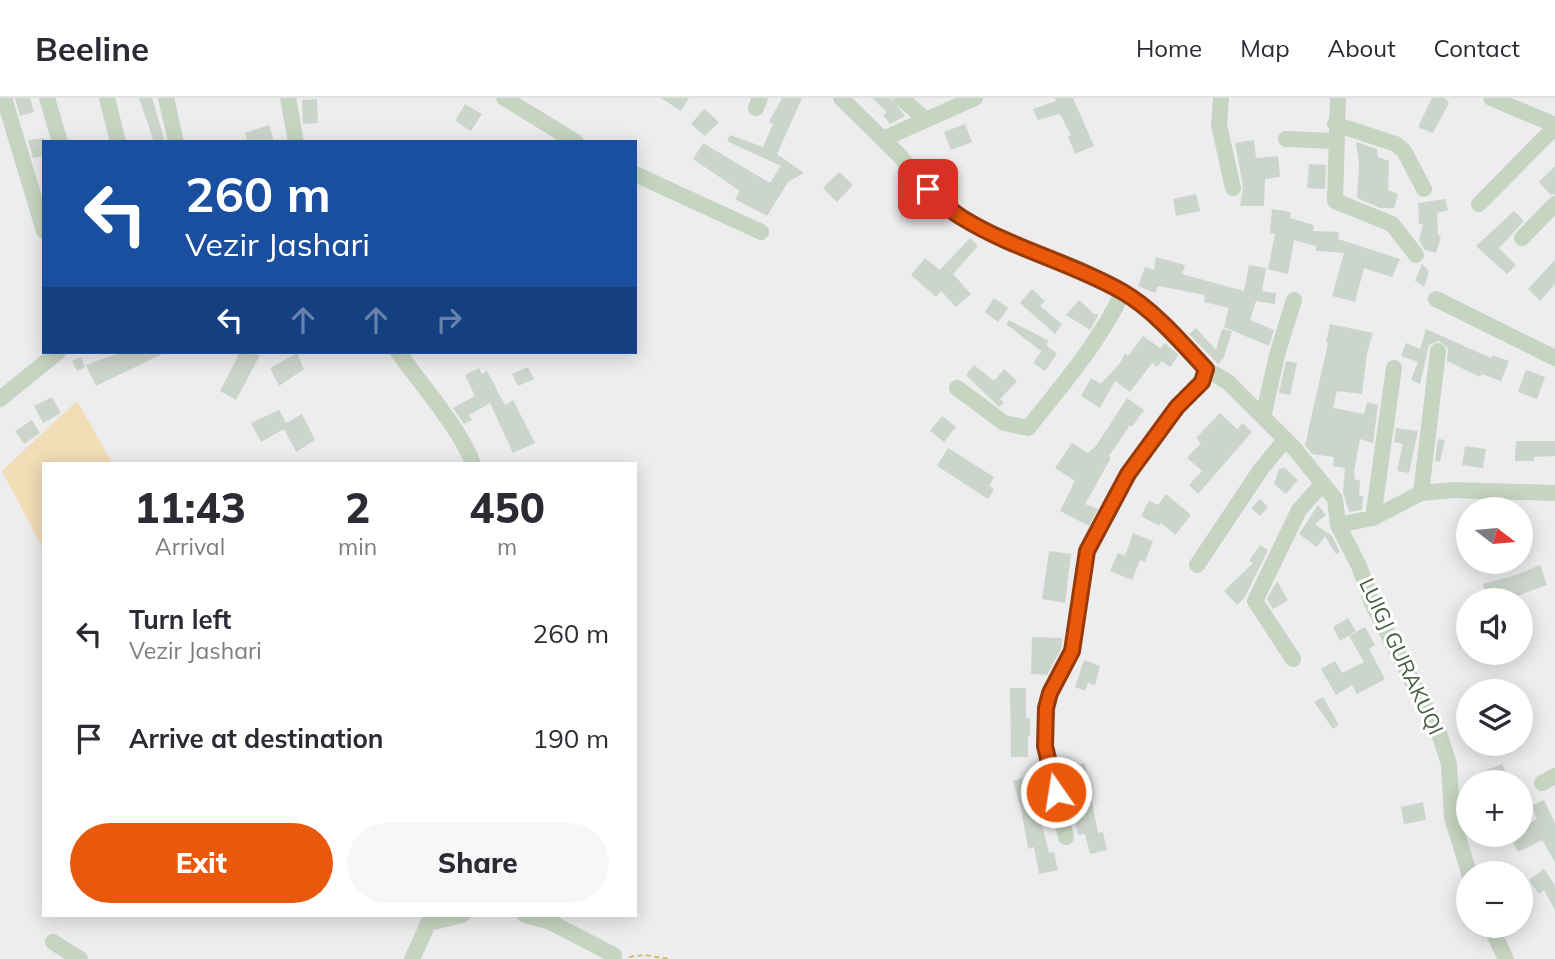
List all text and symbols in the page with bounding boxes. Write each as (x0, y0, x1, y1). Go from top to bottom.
text: Beeline (35, 28, 149, 69)
text: Home (1136, 33, 1202, 63)
text: Map (1240, 33, 1290, 63)
text: About (1328, 33, 1396, 63)
text: Contact (1434, 33, 1520, 63)
pin (898, 159, 958, 219)
text: 260 m (185, 163, 331, 224)
icon: left (70, 168, 161, 259)
icon: arrive (909, 170, 947, 208)
text: Vezir Jashari (185, 224, 370, 264)
icon: left (211, 301, 249, 339)
icon: ahead (284, 301, 322, 339)
icon: ahead (357, 301, 395, 339)
icon: right (430, 301, 468, 339)
text: 11:43 (134, 481, 246, 534)
text: 2 (345, 481, 370, 534)
text: 450 (469, 481, 545, 534)
north arrow (1456, 497, 1533, 574)
map controls (1456, 497, 1533, 938)
text: Arrival (155, 532, 225, 561)
text: min (338, 532, 377, 561)
text: m (497, 532, 517, 561)
street label: LUIGJ GURAKUQI (1354, 574, 1450, 738)
button: sound (1456, 588, 1533, 665)
text: Turn left (129, 603, 231, 636)
icon: left (70, 615, 108, 653)
text: 260 m (533, 617, 609, 650)
text: Vezir Jashari (129, 636, 262, 665)
button: layers (1456, 679, 1533, 756)
icon: arrive (70, 720, 108, 758)
text: Arrive at destination (129, 722, 384, 755)
text: 190 m (533, 722, 609, 755)
position arrow (1019, 755, 1093, 829)
button: + (1456, 770, 1533, 847)
button: Exit (70, 823, 333, 903)
button: Share (347, 823, 609, 903)
button: − (1456, 861, 1533, 938)

